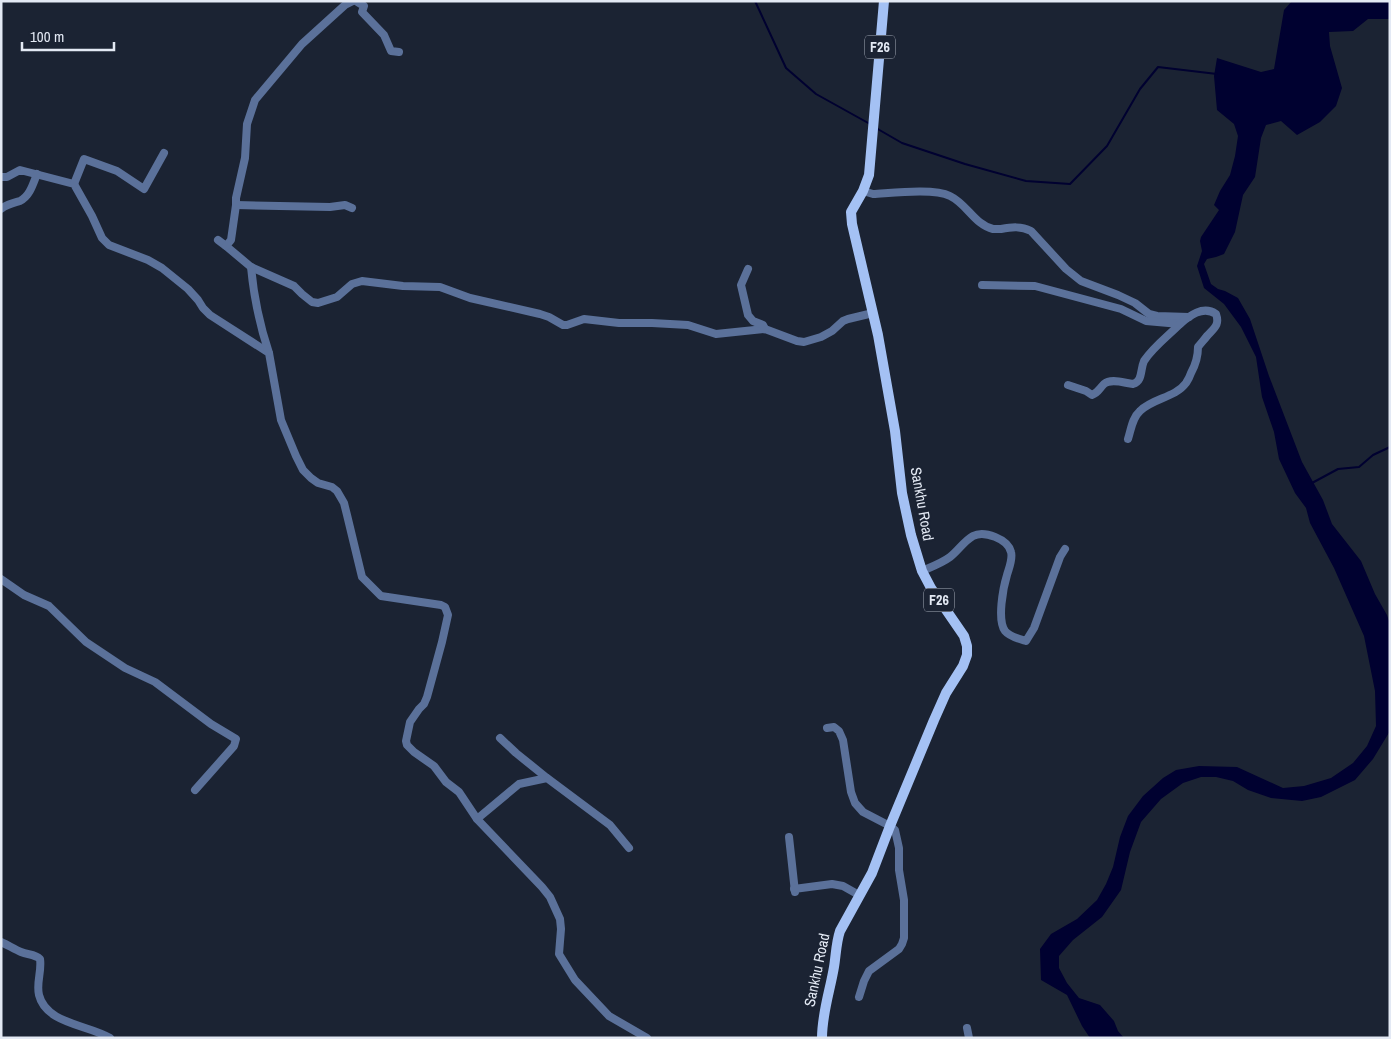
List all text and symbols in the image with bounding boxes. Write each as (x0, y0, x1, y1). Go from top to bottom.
scale bar (22, 20, 115, 52)
text: 100 m (30, 26, 64, 47)
road number: F26 (865, 36, 895, 58)
street label: Sankhu Road (906, 465, 939, 542)
road number: F26 (924, 588, 954, 612)
street label: Sankhu Road (798, 931, 835, 1009)

